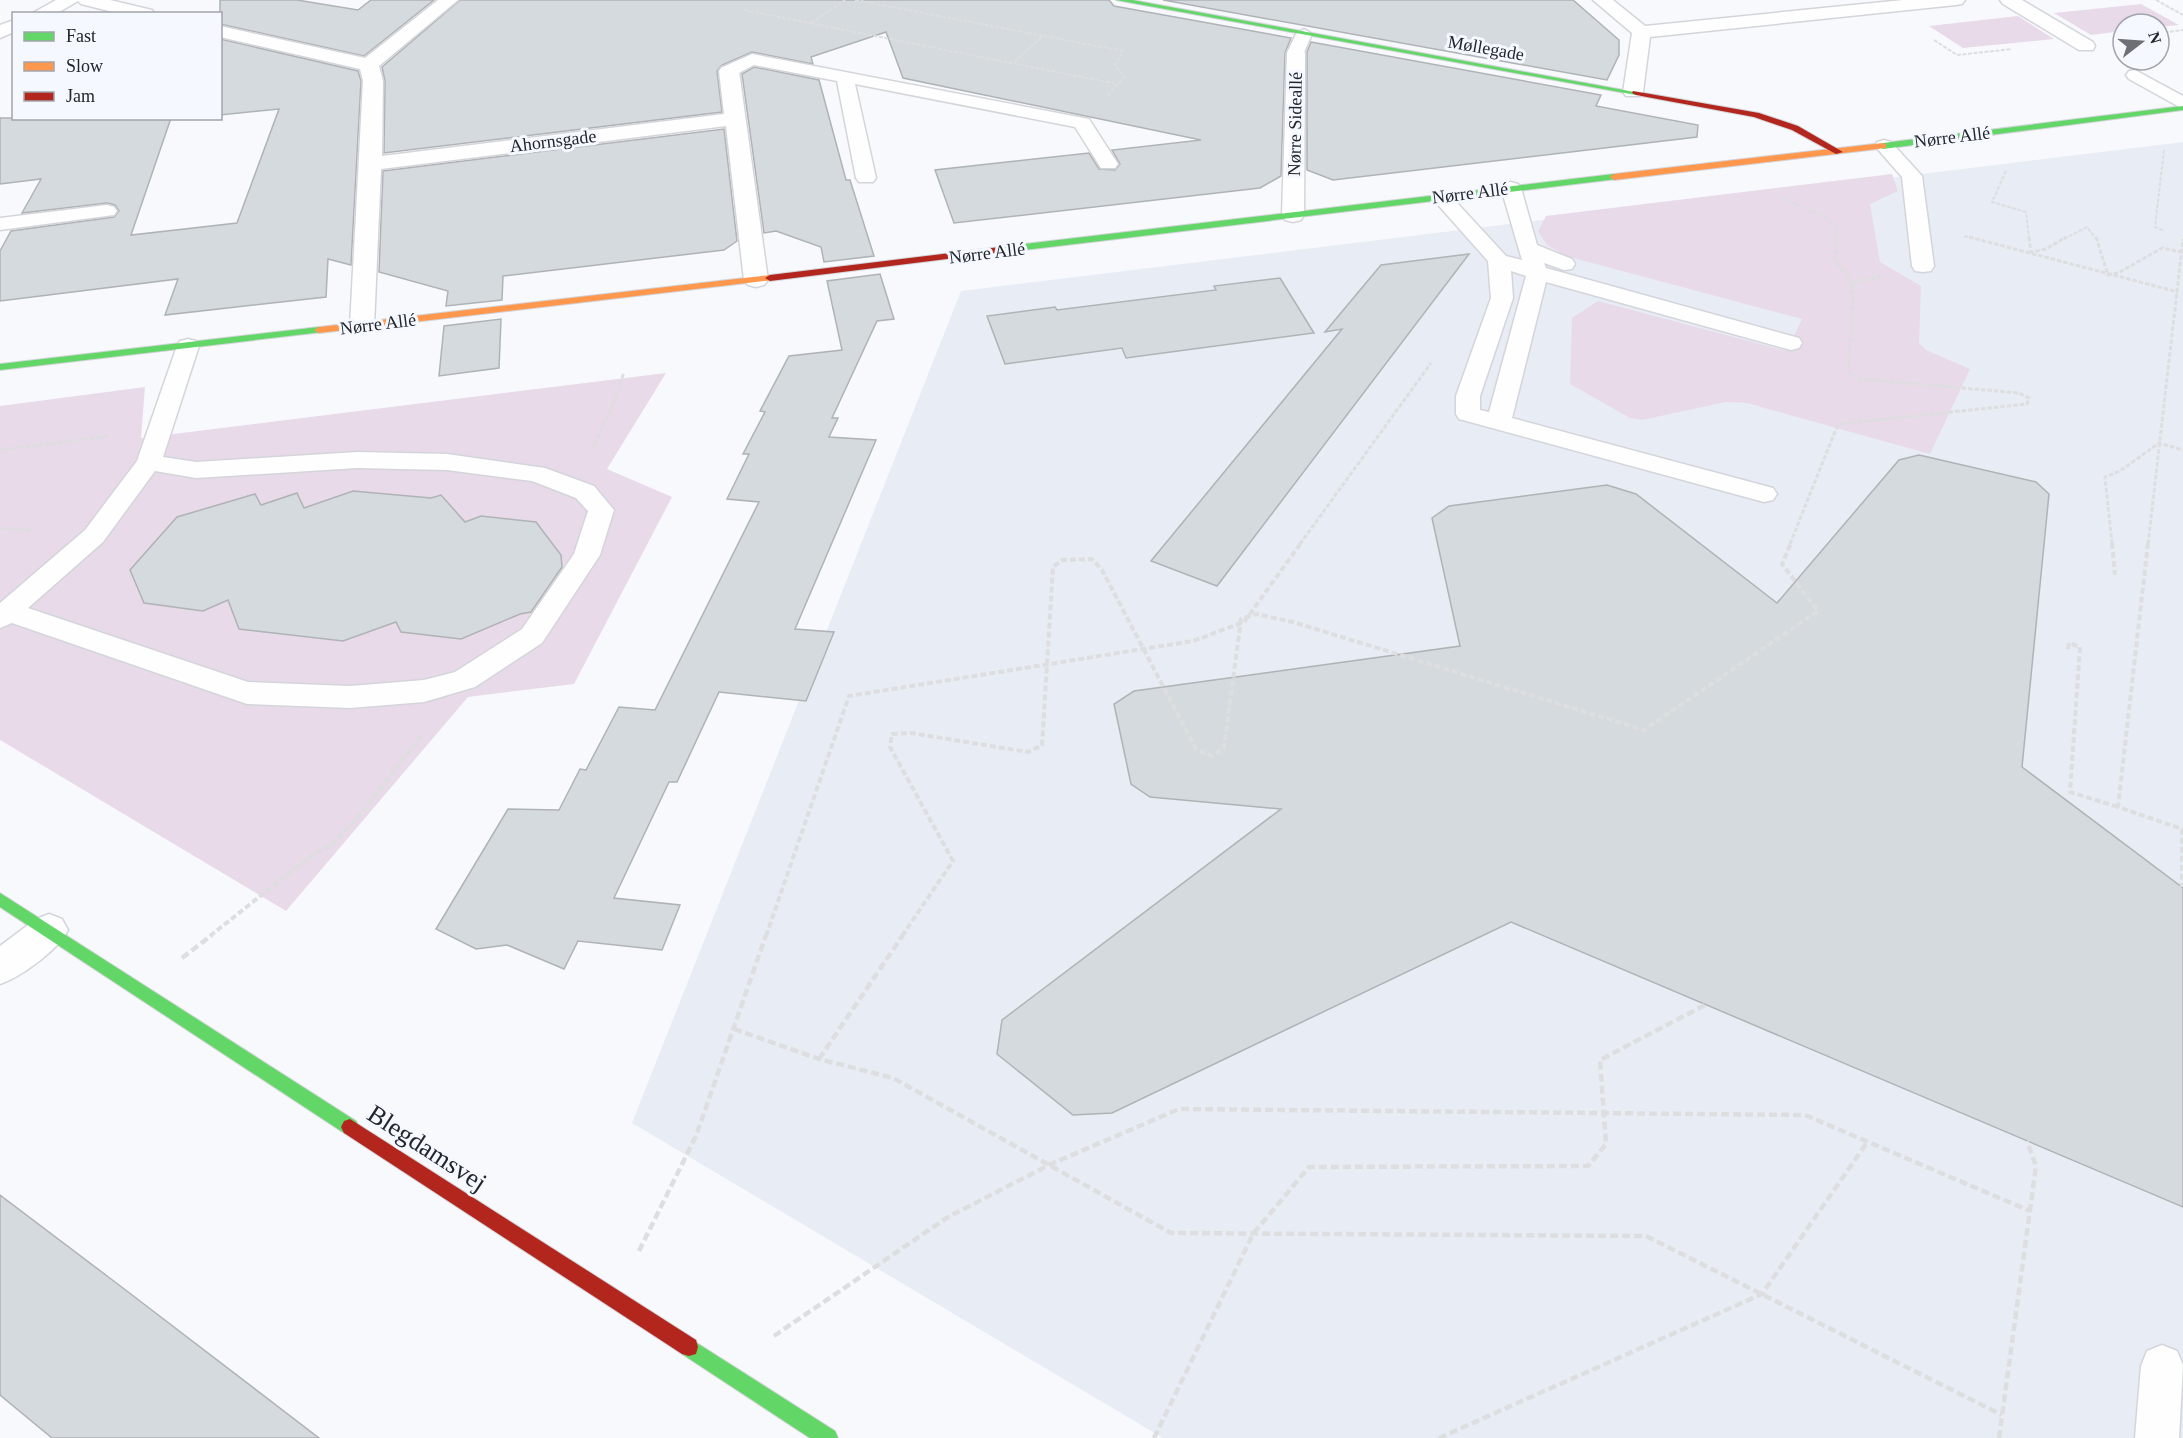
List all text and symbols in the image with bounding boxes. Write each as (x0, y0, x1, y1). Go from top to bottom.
legend (12, 12, 222, 120)
north arrow (2111, 12, 2171, 72)
text: Fast (66, 26, 96, 46)
text: N (2145, 30, 2165, 46)
street label: Møllegade (1446, 31, 1526, 65)
text: Slow (66, 56, 103, 76)
street label: Nørre Sideallé (1284, 72, 1306, 176)
text: Jam (66, 86, 95, 106)
street label: Nørre Allé (1913, 122, 1991, 152)
street label: Ahornsgade (509, 126, 597, 156)
street label: Nørre Allé (1431, 178, 1509, 208)
street label: Nørre Allé (948, 238, 1026, 268)
street label: Nørre Allé (339, 309, 417, 339)
street label: Blegdamsvej (362, 1099, 492, 1197)

